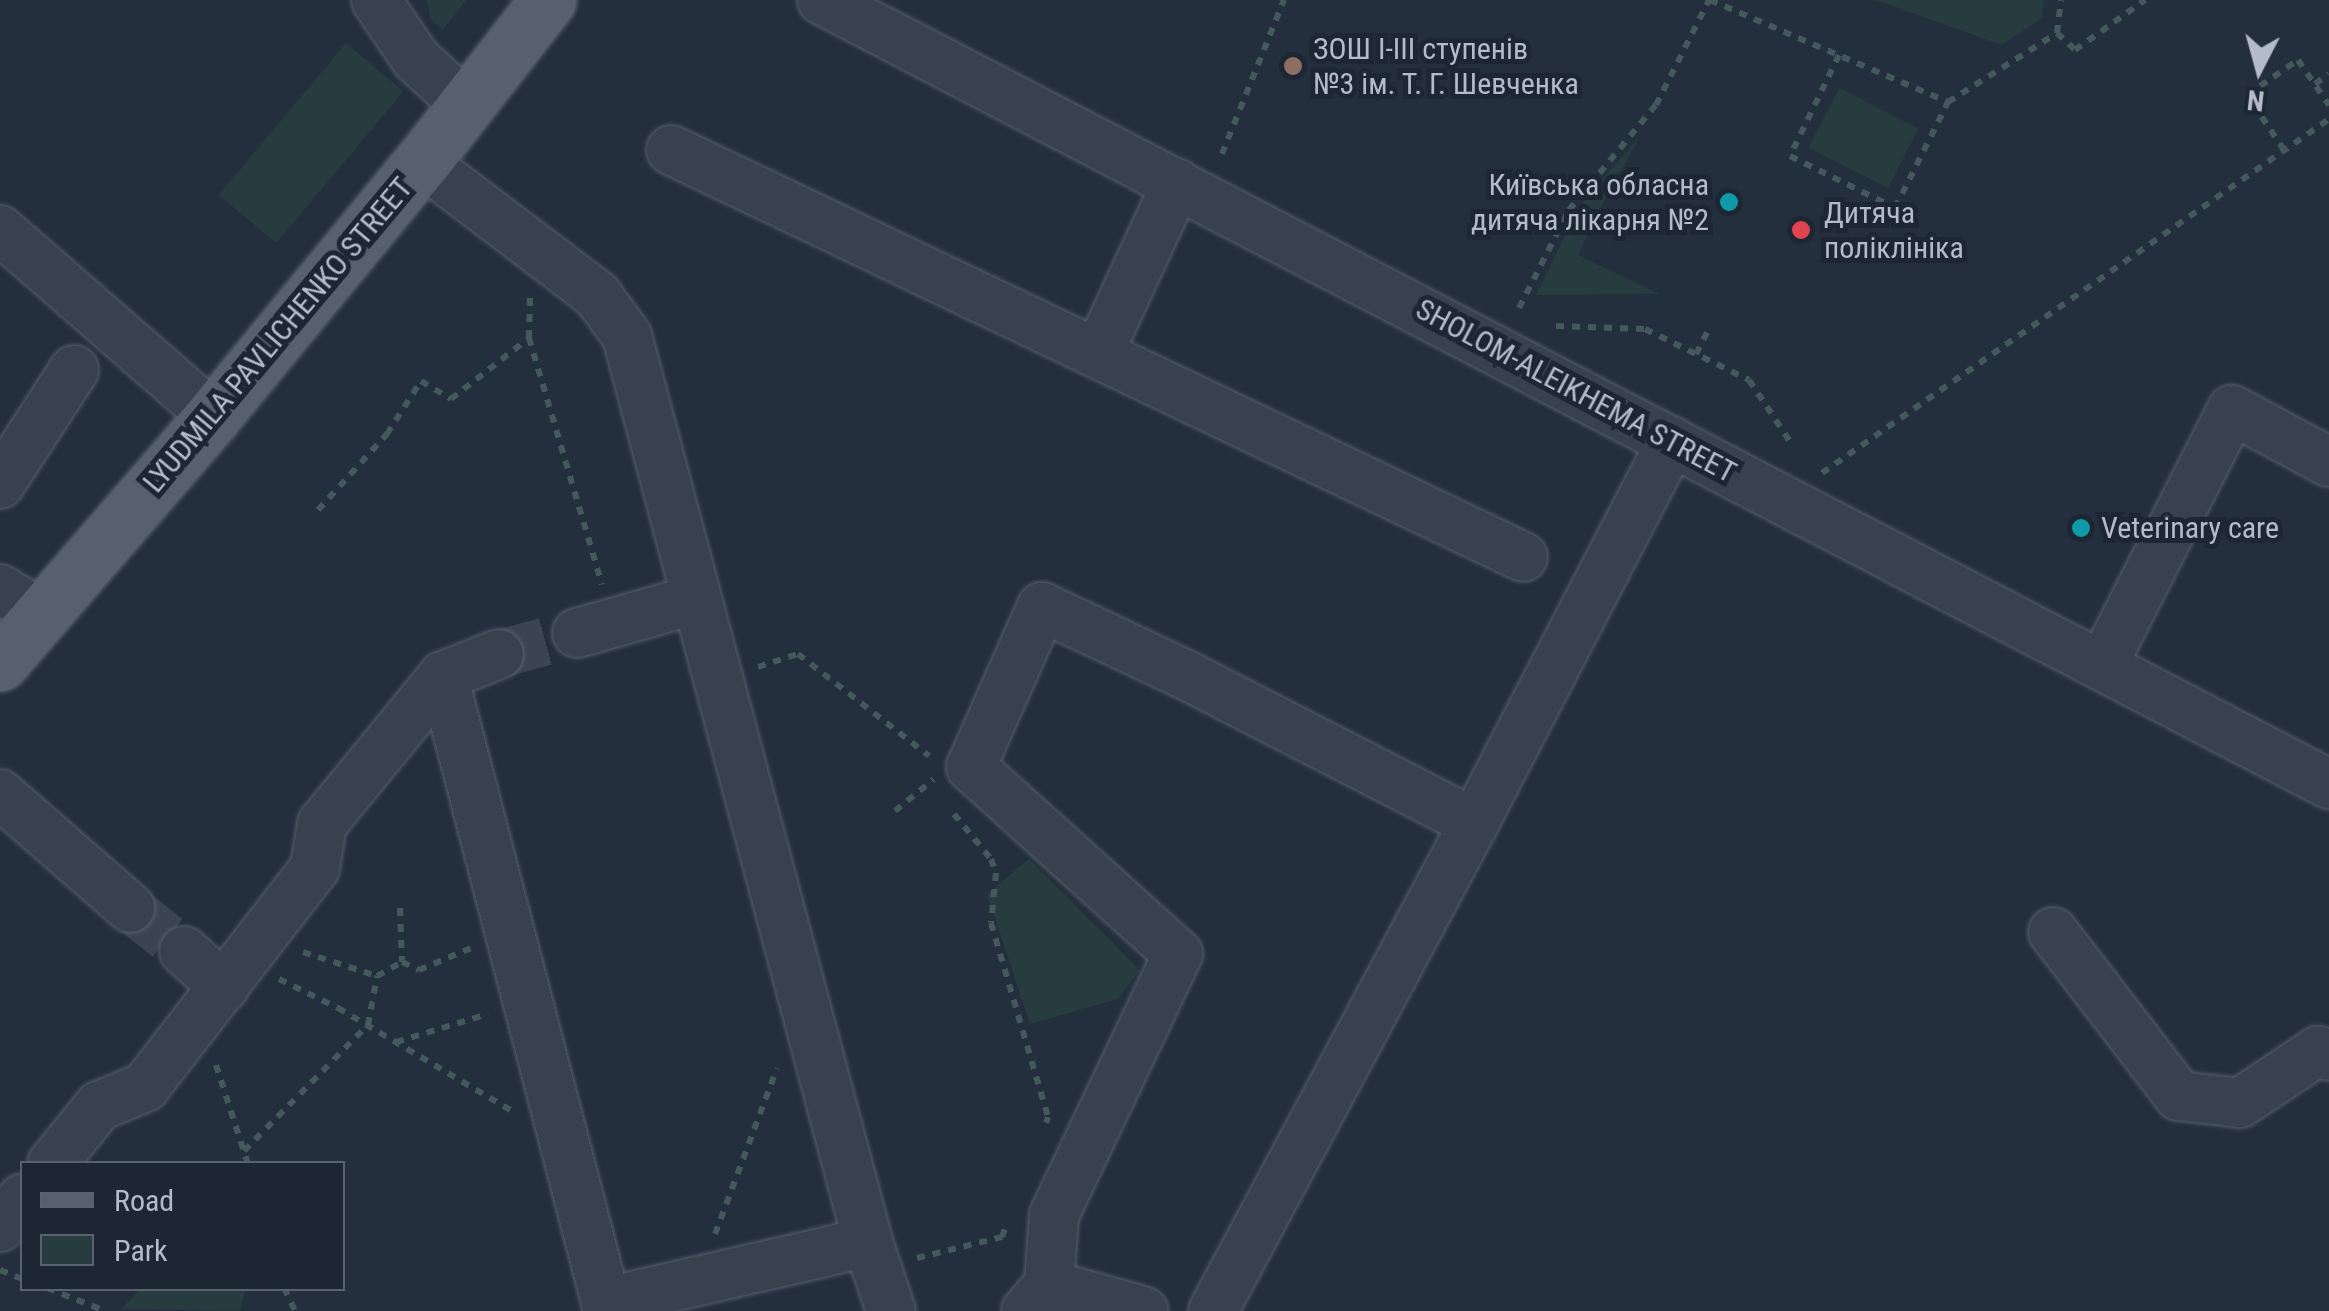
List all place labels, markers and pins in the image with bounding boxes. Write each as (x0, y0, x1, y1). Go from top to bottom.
place label: ЗОШ І-ІІІ ступенів №3 ім. Т. Г. Шевченка (1313, 31, 1579, 102)
marker: ЗОШ І-ІІІ ступенів №3 ім. Т. Г. Шевченка (1282, 55, 1304, 77)
place label: Київська обласна дитяча лікарня №2 (1471, 167, 1709, 238)
marker: Київська обласна дитяча лікарня №2 (1718, 191, 1740, 213)
place label: Дитяча поліклініка (1824, 195, 1964, 266)
marker: Дитяча поліклініка (1788, 217, 1814, 243)
place label: Veterinary care (2101, 510, 2279, 546)
marker: Veterinary care (2070, 517, 2092, 539)

